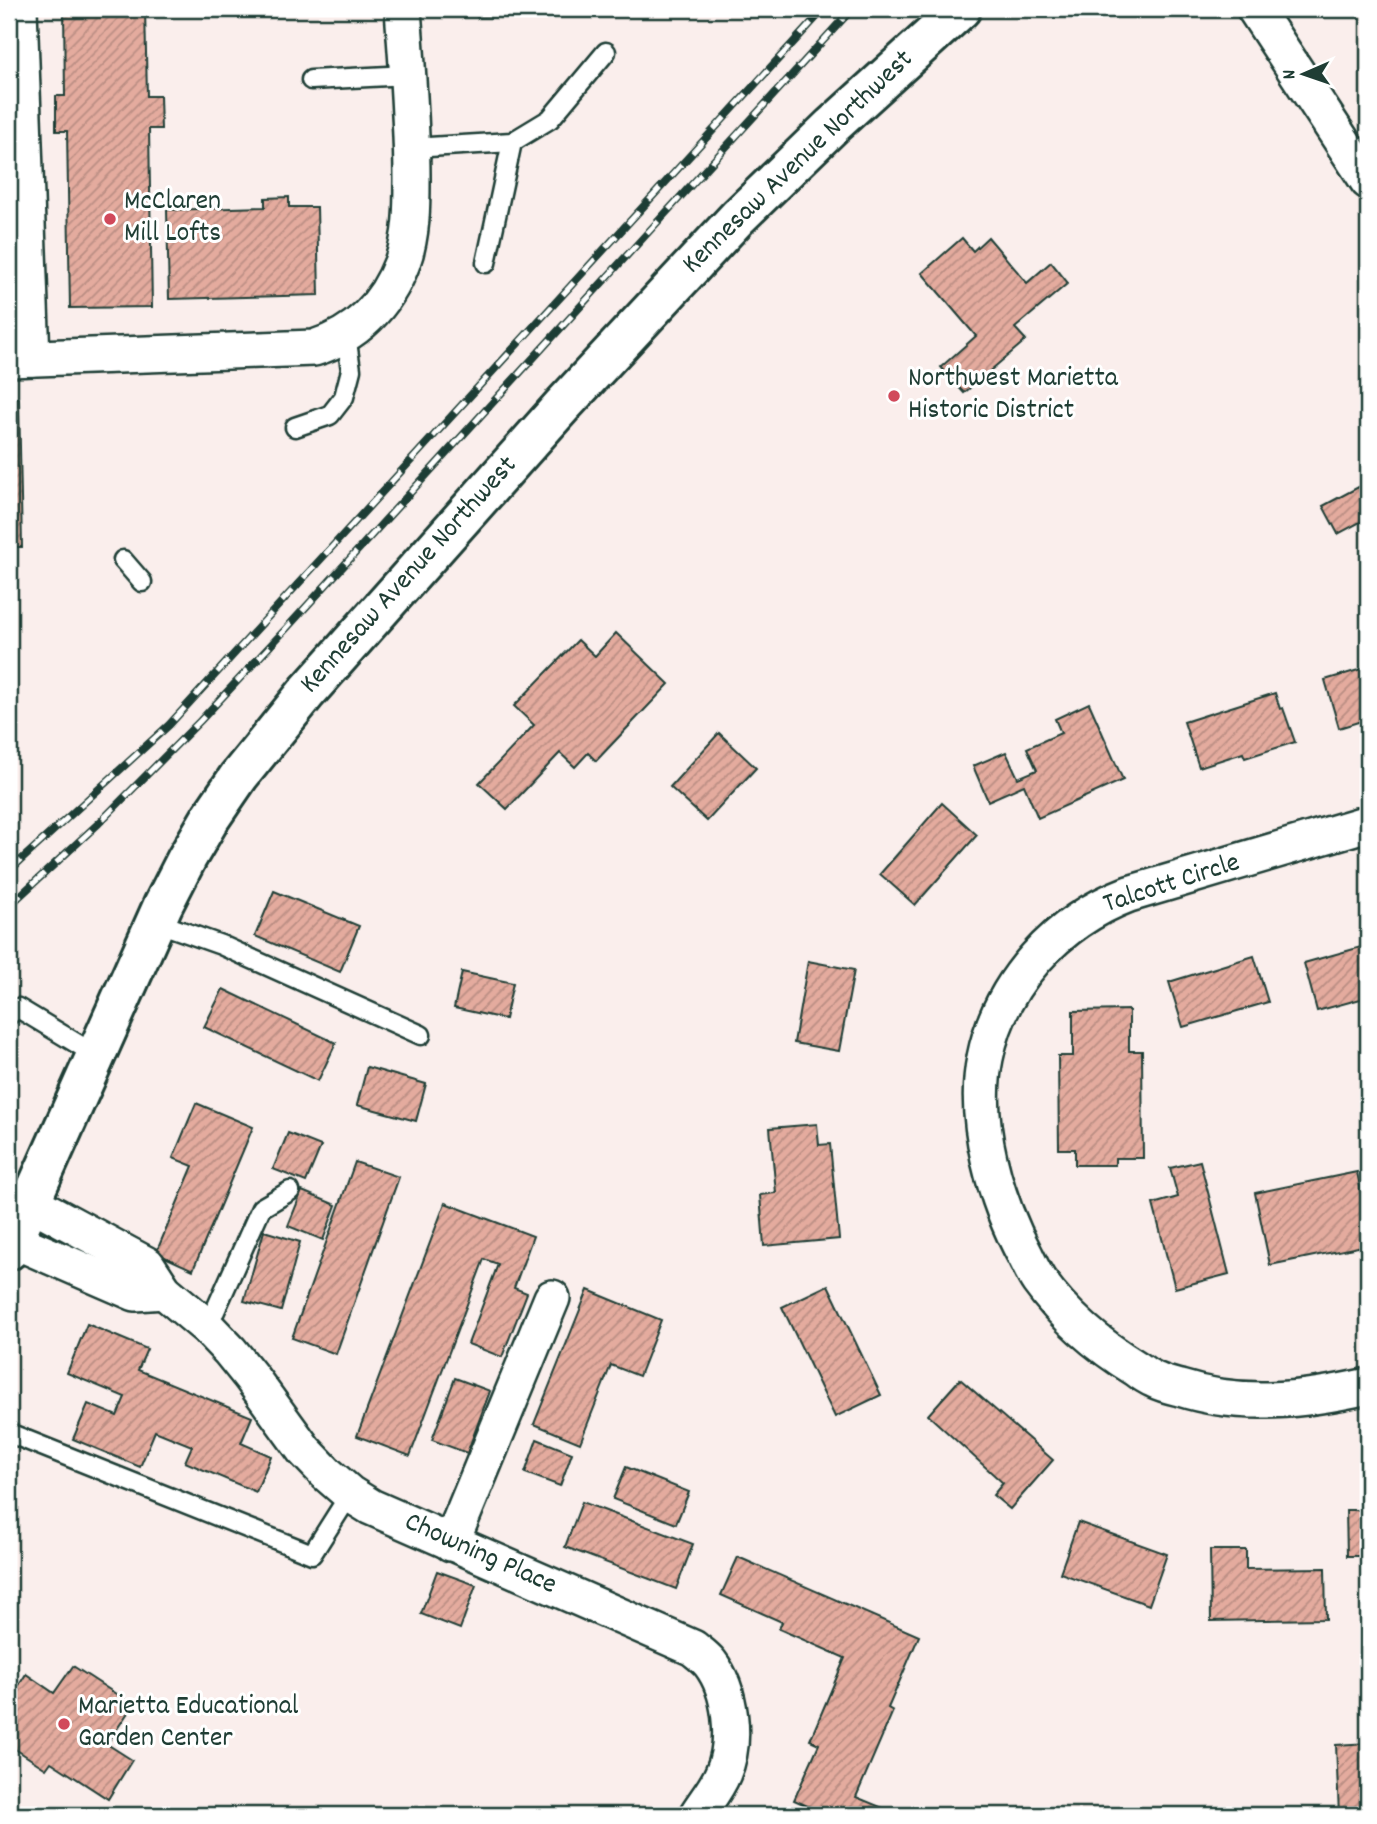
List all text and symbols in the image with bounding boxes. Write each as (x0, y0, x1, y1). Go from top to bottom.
north arrow (1268, 38, 1338, 108)
street label: Kennesaw Avenue Northwest (674, 42, 924, 284)
text: N (1277, 69, 1304, 80)
place label: McClaren Mill Lofts (124, 183, 221, 255)
marker: McClaren Mill Lofts (102, 211, 118, 227)
place label: Northwest Marietta Historic District (908, 360, 1119, 432)
marker: Northwest Marietta Historic District (886, 388, 902, 404)
street label: Kennesaw Avenue Northwest (292, 448, 528, 704)
street label: Talcott Circle (1099, 844, 1245, 926)
street label: Chowning Place (397, 1504, 563, 1606)
place label: Marietta Educational Garden Center (78, 1688, 299, 1760)
marker: Marietta Educational Garden Center (56, 1716, 72, 1732)

